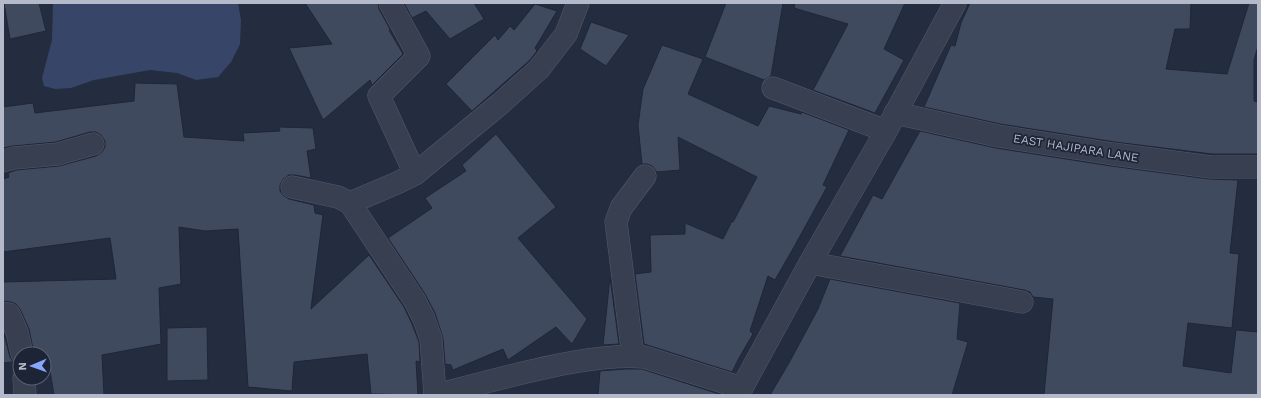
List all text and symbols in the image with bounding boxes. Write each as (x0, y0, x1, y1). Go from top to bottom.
street label: EAST HAJIPARA LANE (1012, 131, 1140, 165)
north arrow (12, 346, 52, 386)
text: N (16, 362, 29, 371)

